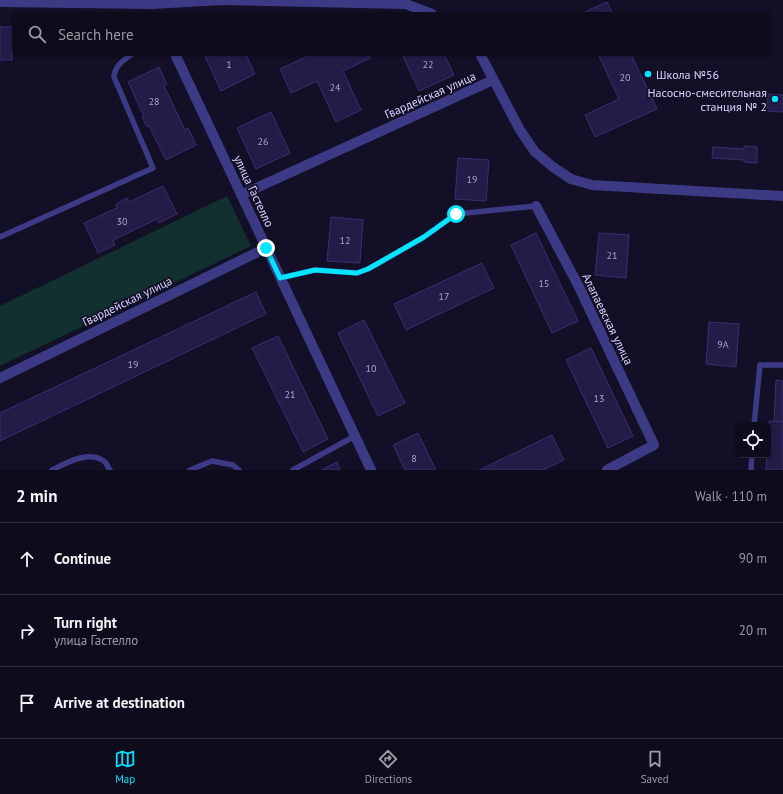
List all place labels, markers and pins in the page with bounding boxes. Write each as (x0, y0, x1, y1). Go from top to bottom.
place label: Школа №56 (656, 67, 719, 82)
marker: Школа №56 (643, 69, 653, 79)
place label: Насосно-смесительная станция № 2 (648, 85, 767, 114)
marker: Насосно-смесительная станция № 2 (770, 94, 780, 104)

